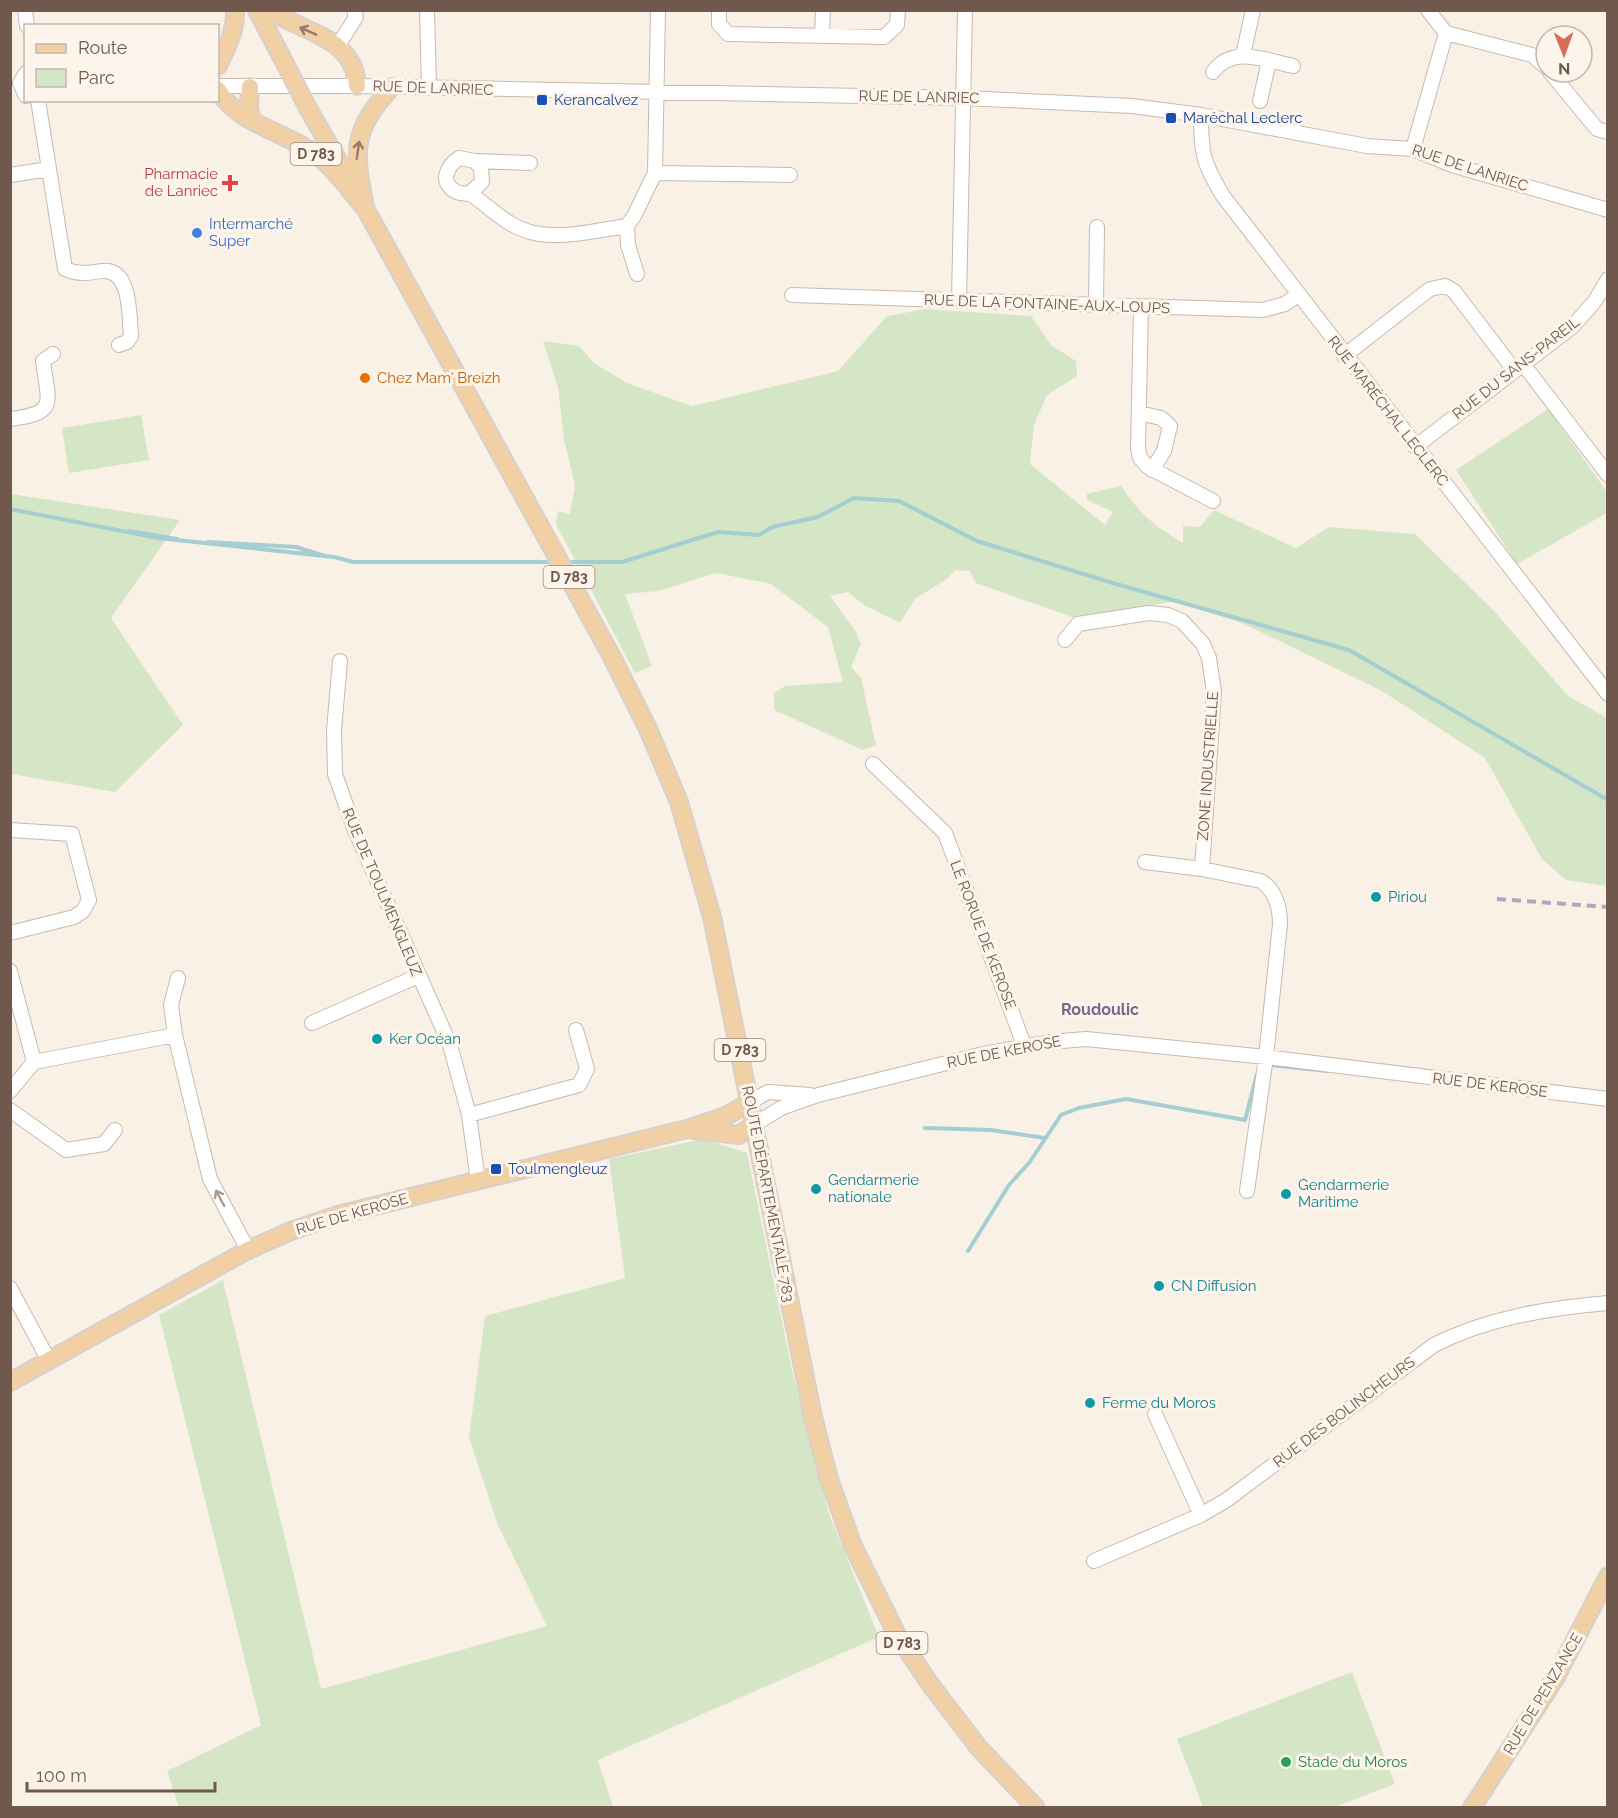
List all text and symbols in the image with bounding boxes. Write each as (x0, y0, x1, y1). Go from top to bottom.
legend (24, 24, 219, 102)
one-way arrow (300, 24, 318, 36)
north arrow (1534, 24, 1594, 84)
text: Route (78, 37, 128, 58)
text: N (1558, 59, 1571, 78)
text: Parc (78, 67, 115, 88)
street label: RUE DE LANRIEC (372, 77, 494, 99)
street label: RUE DE LANRIEC (858, 87, 980, 107)
place label: Kerancalvez (554, 91, 638, 109)
marker: Kerancalvez (535, 93, 549, 107)
place label: Maréchal Leclerc (1183, 109, 1302, 127)
marker: Maréchal Leclerc (1164, 111, 1178, 125)
one-way arrow (353, 141, 364, 161)
street label: RUE DE LANRIEC (1410, 141, 1530, 195)
road number: D 783 (290, 143, 342, 165)
place label: Pharmacie de Lanriec (144, 165, 218, 200)
marker: Pharmacie de Lanriec (223, 176, 237, 190)
place label: Intermarché Super (209, 215, 293, 250)
marker: Intermarché Super (190, 226, 204, 240)
street label: RUE DE LA FONTAINE-AUX-LOUPS (924, 291, 1170, 317)
street label: RUE DU SANS-PAREIL (1449, 313, 1583, 423)
street label: RUE MARÉCHAL LECLERC (1324, 332, 1452, 490)
place label: Chez Mam' Breizh (377, 369, 501, 387)
marker: Chez Mam' Breizh (358, 371, 372, 385)
road number: D 783 (544, 566, 594, 588)
street label: ZONE INDUSTRIELLE (1194, 691, 1222, 841)
street label: RUE DE TOULMENGLEUZ (338, 805, 426, 979)
street label: LE RORUE DE KEROSE (946, 858, 1020, 1012)
place label: Piriou (1388, 888, 1427, 906)
marker: Piriou (1369, 890, 1383, 904)
district label: Roudoulic (1061, 1000, 1139, 1019)
place label: Ker Océan (389, 1030, 461, 1048)
marker: Ker Océan (370, 1032, 384, 1046)
street label: RUE DE KEROSE (945, 1032, 1063, 1072)
road number: D 783 (714, 1039, 766, 1061)
street label: RUE DE KEROSE (1431, 1069, 1549, 1101)
street label: ROUTE DÉPARTEMENTALE 783 (738, 1084, 798, 1304)
place label: Toulmengleuz (508, 1160, 607, 1178)
marker: Toulmengleuz (489, 1162, 503, 1176)
place label: Gendarmerie nationale (828, 1171, 919, 1206)
place label: Gendarmerie Maritime (1298, 1176, 1389, 1211)
marker: Gendarmerie nationale (809, 1182, 823, 1196)
marker: Gendarmerie Maritime (1279, 1187, 1293, 1201)
street label: RUE DE KEROSE (294, 1189, 410, 1239)
one-way arrow (214, 1190, 226, 1207)
place label: CN Diffusion (1171, 1277, 1257, 1295)
marker: CN Diffusion (1152, 1279, 1166, 1293)
street label: RUE DES BOLINCHEURS (1270, 1353, 1418, 1471)
place label: Ferme du Moros (1102, 1394, 1216, 1412)
marker: Ferme du Moros (1083, 1396, 1097, 1410)
street label: RUE DE PENZANCE (1500, 1630, 1586, 1758)
road number: D 783 (876, 1632, 928, 1654)
place label: Stade du Moros (1298, 1753, 1407, 1771)
scale bar (27, 1755, 214, 1793)
marker: Stade du Moros (1279, 1755, 1293, 1769)
text: 100 m (36, 1765, 87, 1786)

